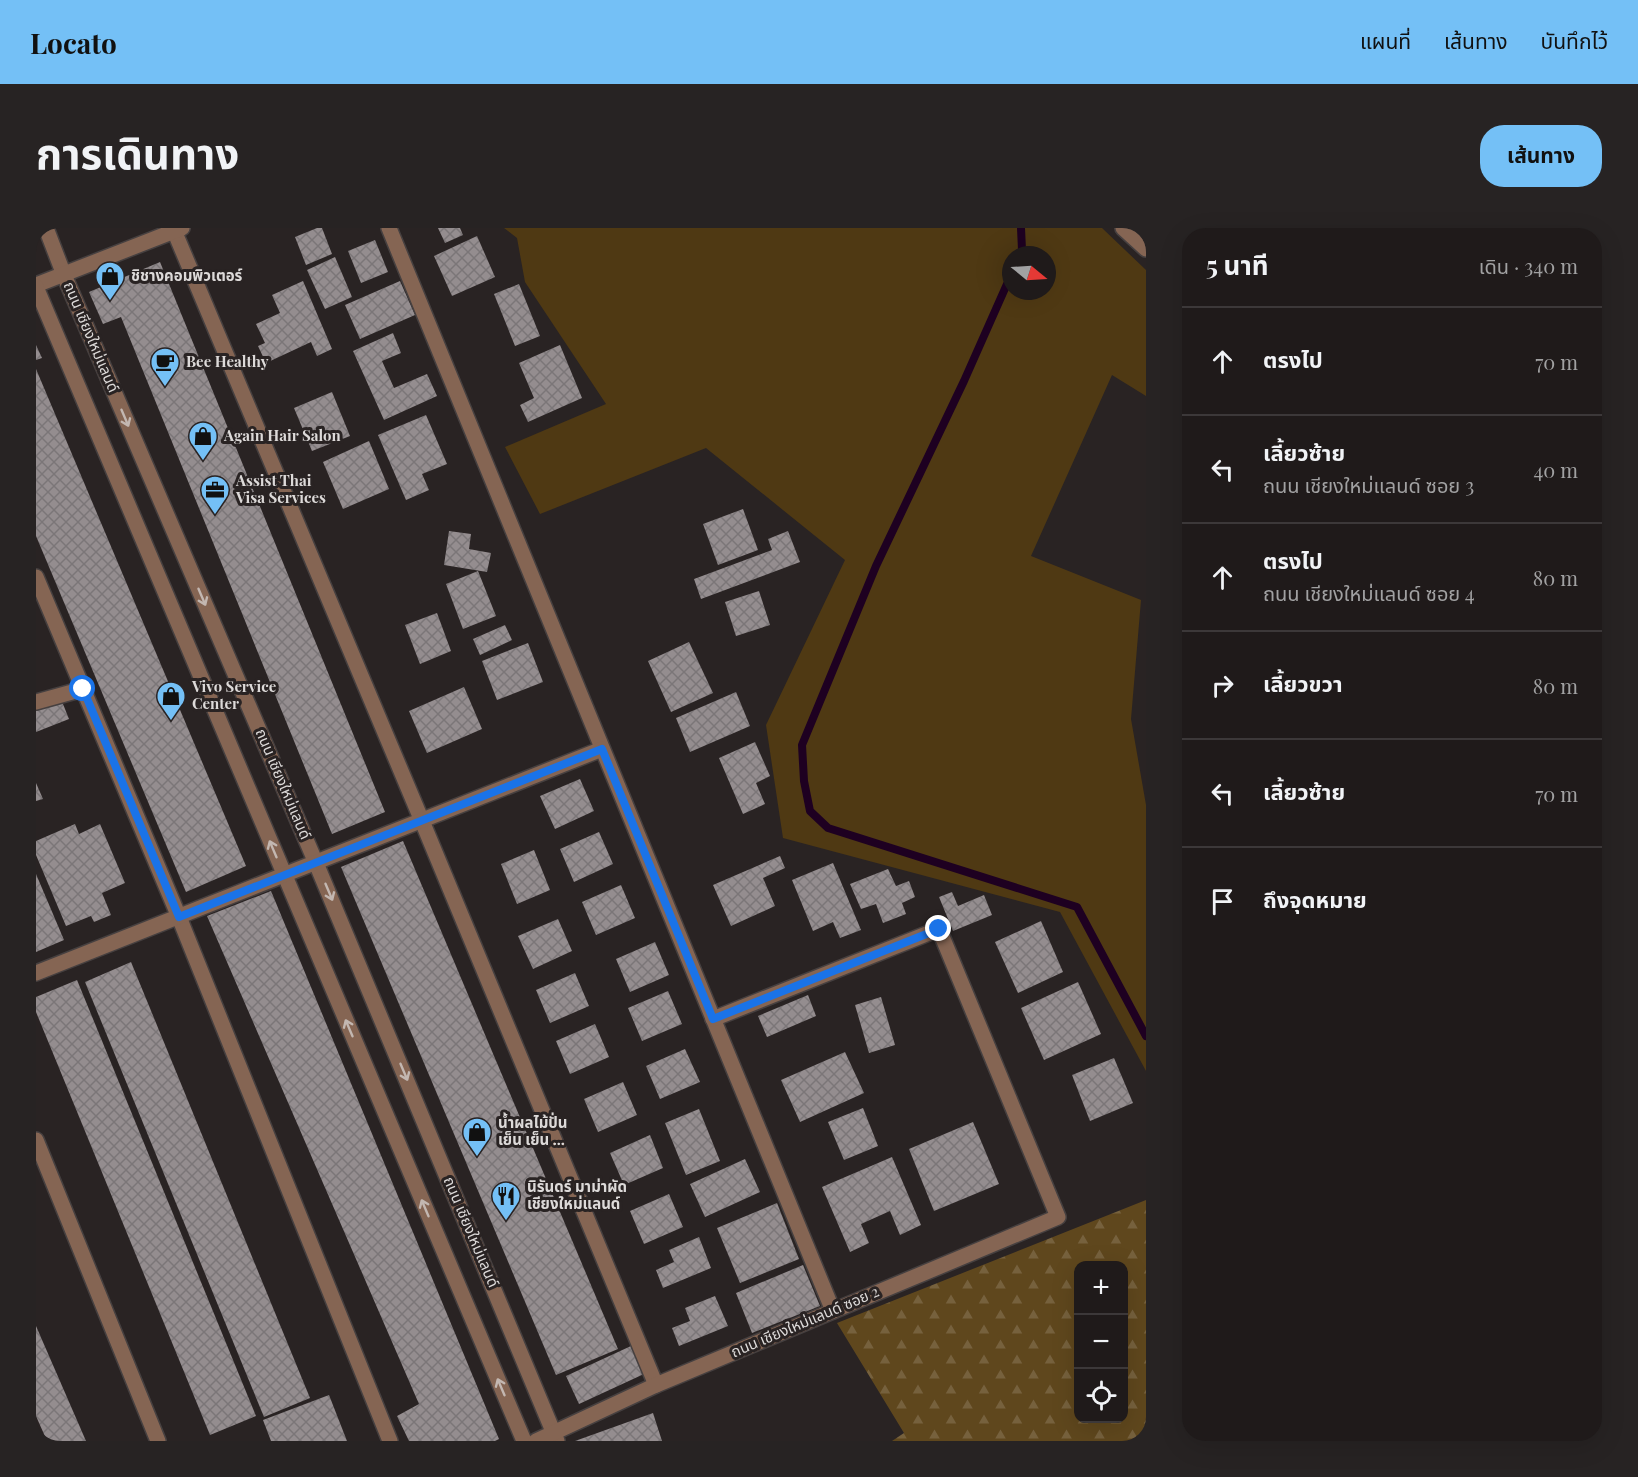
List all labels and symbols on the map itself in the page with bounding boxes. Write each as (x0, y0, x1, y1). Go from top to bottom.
north arrow (1002, 246, 1056, 300)
shop icon: ชิชางคอมพิวเตอร์ (94, 260, 126, 302)
place label: ชิชางคอมพิวเตอร์ (131, 265, 243, 285)
street label: ถนน เชียงใหม่แลนด์ (60, 278, 124, 395)
cafe icon: Bee Healthy (149, 346, 181, 388)
place label: Bee Healthy (186, 351, 269, 371)
one-way arrow (120, 408, 131, 426)
shop icon: Again Hair Salon (187, 420, 219, 462)
place label: Again Hair Salon (223, 425, 341, 445)
place label: Assist Thai Visa Services (235, 470, 326, 507)
office icon: Assist Thai Visa Services (199, 474, 231, 516)
one-way arrow (197, 587, 208, 605)
route start (69, 675, 95, 701)
place label: Vivo Service Center (191, 676, 277, 713)
shop icon: Vivo Service Center (155, 680, 187, 722)
street label: ถนน เชียงใหม่แลนด์ (252, 725, 316, 842)
one-way arrow (267, 840, 278, 858)
one-way arrow (323, 882, 335, 900)
route end (925, 915, 951, 941)
one-way arrow (343, 1020, 354, 1038)
one-way arrow (399, 1062, 410, 1080)
place label: น้ำผลไม้ปั่น เย็น เย็น ... (498, 1112, 568, 1149)
shop icon: น้ำผลไม้ปั่น เย็น เย็น ... (461, 1116, 493, 1158)
street label: ถนน เชียงใหม่แลนด์ (440, 1173, 504, 1290)
place label: นิรันดร์ มาม่าผัด เชียงใหม่แลนด์ (527, 1176, 627, 1213)
restaurant icon: นิรันดร์ มาม่าผัด เชียงใหม่แลนด์ (490, 1180, 522, 1222)
one-way arrow (419, 1199, 430, 1217)
street label: ถนน เชียงใหม่แลนด์ ซอย 2 (728, 1281, 882, 1361)
one-way arrow (495, 1378, 506, 1397)

